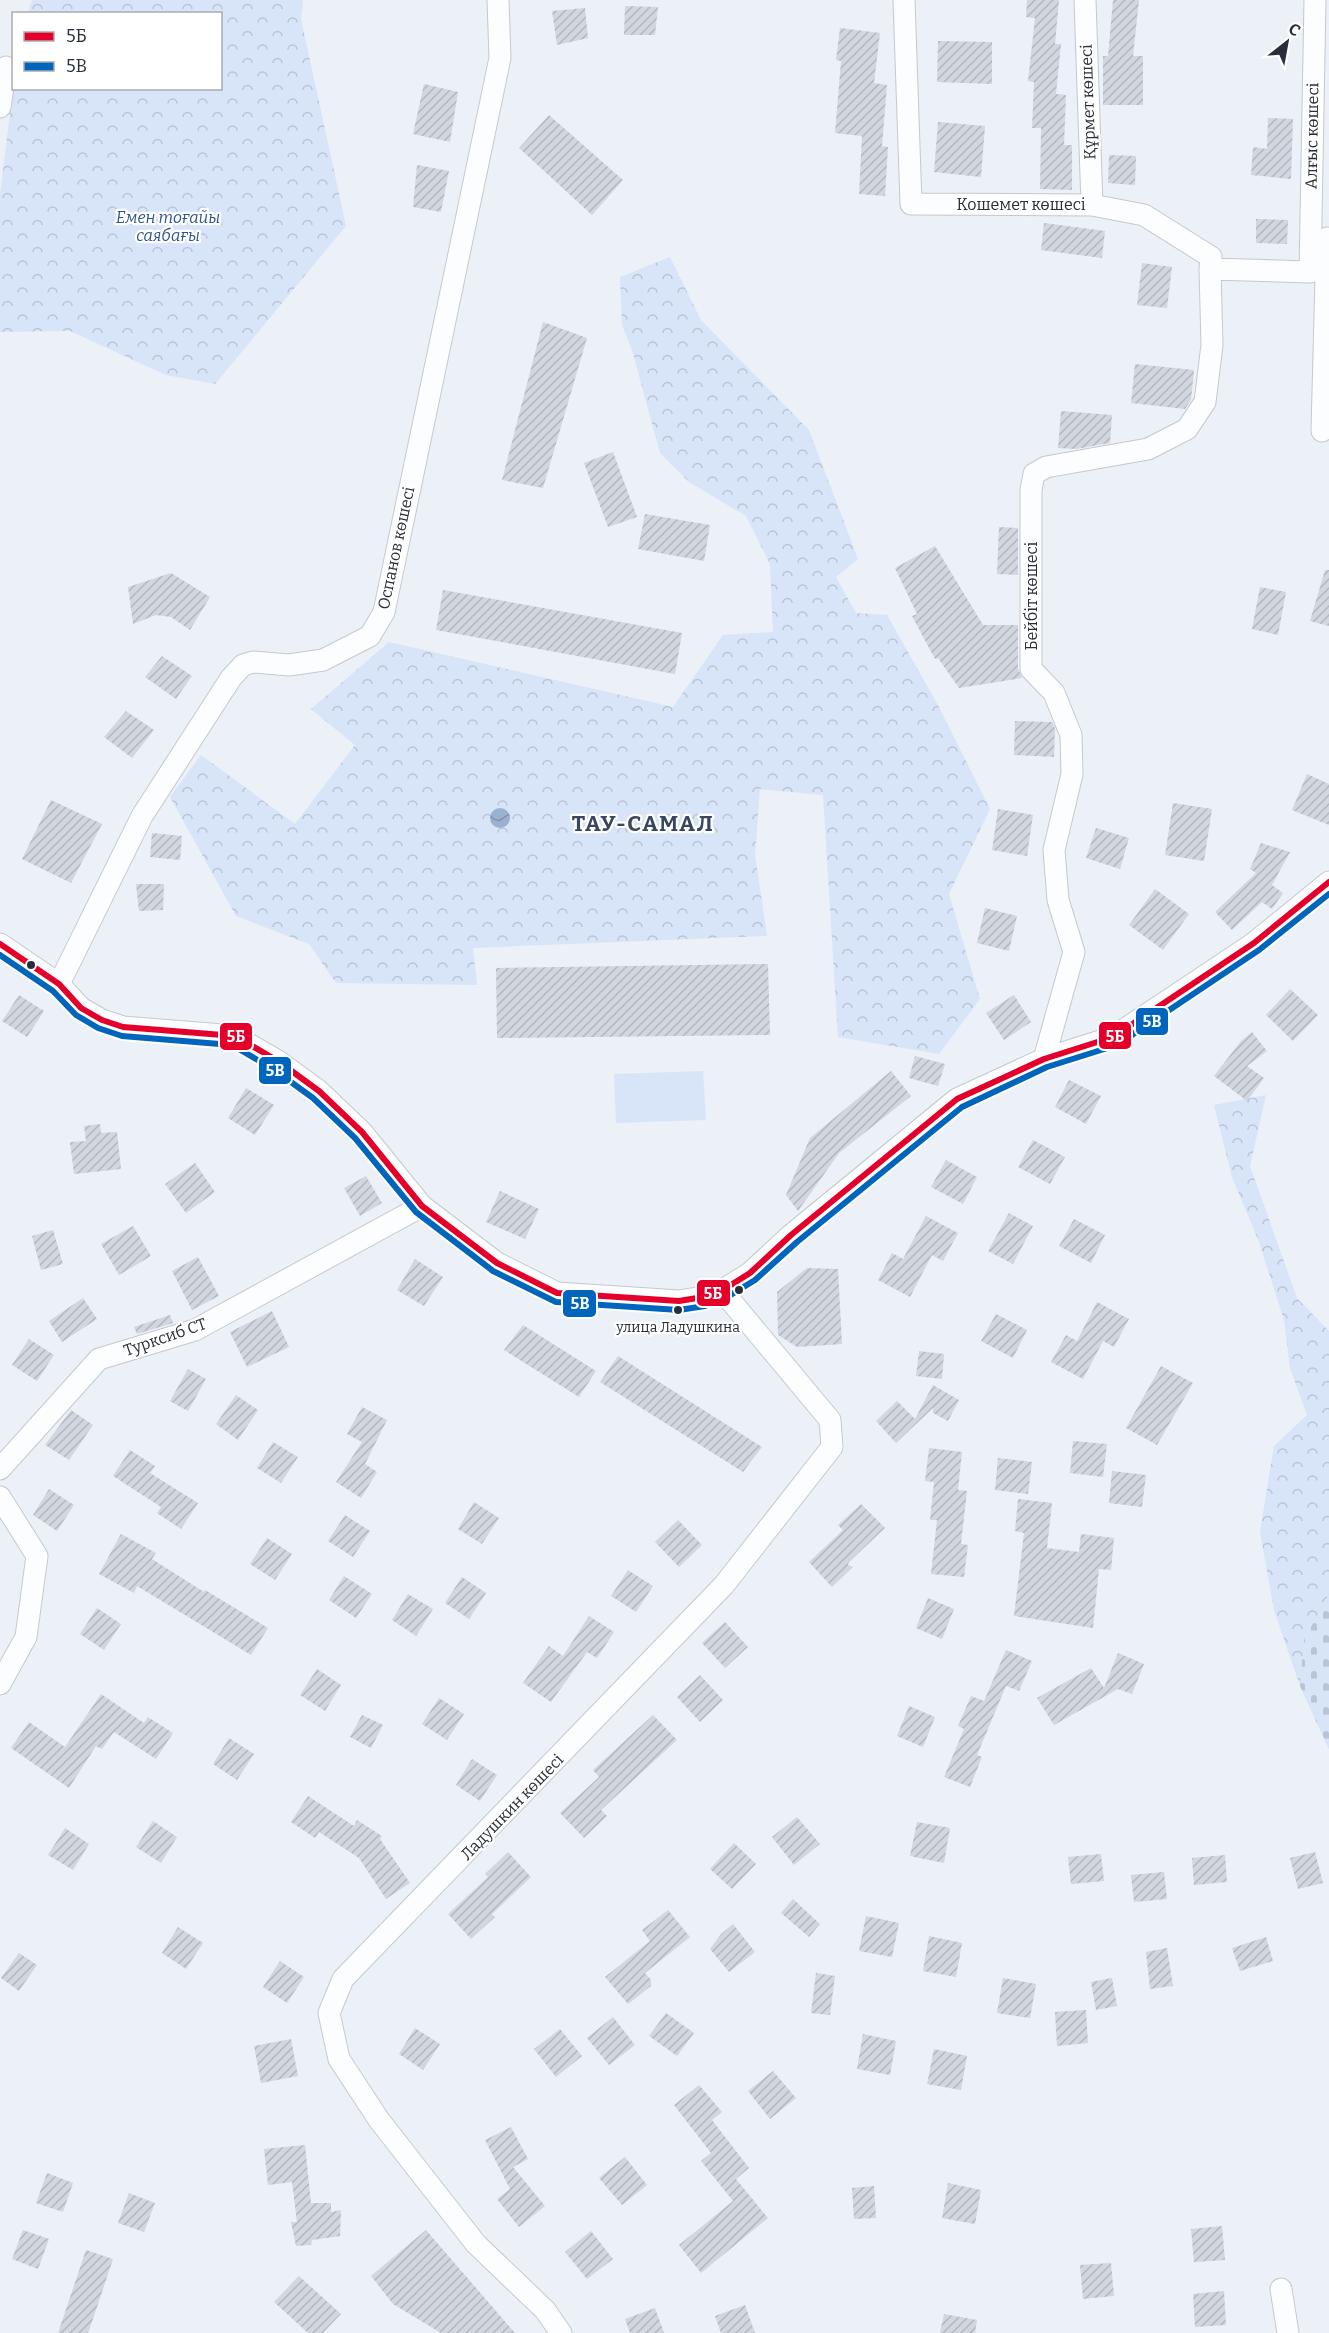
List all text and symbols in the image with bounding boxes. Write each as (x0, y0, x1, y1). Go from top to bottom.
legend (12, 12, 222, 90)
north arrow (1257, 12, 1317, 72)
text: С (1285, 19, 1304, 40)
text: 5Б (66, 25, 87, 47)
street label: Құрмет көшесі (1076, 44, 1100, 160)
text: 5В (66, 55, 87, 77)
street label: Алғыс көшесі (1302, 82, 1322, 189)
street label: Кошемет көшесі (957, 195, 1086, 214)
park label: Емен тоғайы саябағы (116, 208, 220, 245)
street label: Оспанов көшесі (374, 485, 418, 611)
street label: Бейбіт көшесі (1022, 541, 1041, 650)
district label: ТАУ-САМАЛ (572, 810, 714, 837)
unlabelled marker (25, 959, 37, 971)
line badge: 5В (1135, 1007, 1169, 1036)
text: 5В (1142, 1012, 1162, 1031)
line badge: 5Б (1098, 1021, 1132, 1050)
line badge: 5Б (219, 1022, 253, 1051)
text: 5Б (227, 1027, 245, 1046)
text: 5Б (1106, 1027, 1124, 1046)
line badge: 5В (258, 1056, 292, 1085)
text: 5В (265, 1061, 285, 1080)
line badge: 5Б (696, 1279, 731, 1307)
text: 5Б (704, 1284, 722, 1303)
unlabelled marker (733, 1284, 745, 1296)
line badge: 5В (562, 1289, 597, 1318)
text: 5В (570, 1294, 590, 1313)
marker: улица Ладушкина (672, 1304, 684, 1316)
street label: Турксиб СТ (121, 1314, 209, 1360)
place label: улица Ладушкина (615, 1319, 740, 1336)
street label: Ладушкин көшесі (457, 1750, 567, 1864)

